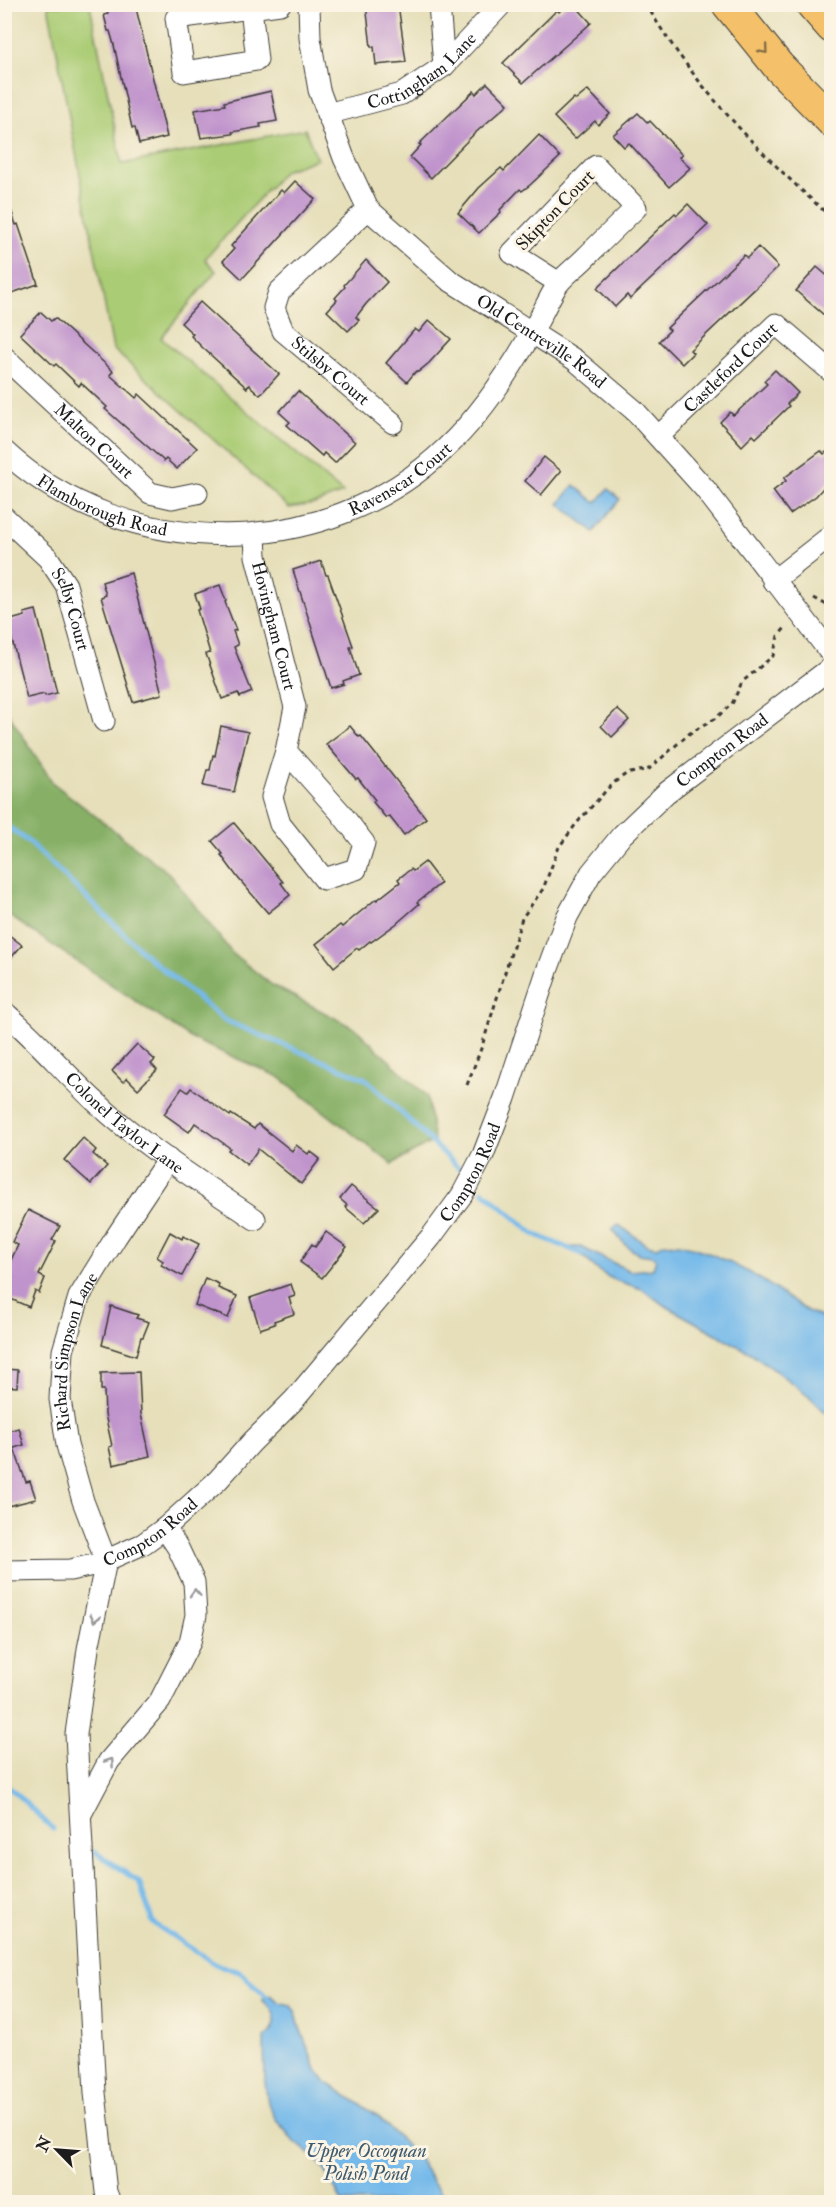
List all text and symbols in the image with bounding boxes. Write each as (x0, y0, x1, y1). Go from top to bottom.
street label: Cottingham Lane (365, 27, 482, 115)
one-way arrow (757, 43, 768, 54)
street label: Skipton Court (511, 165, 600, 256)
street label: Old Centreville Road (472, 289, 611, 394)
street label: Castleford Court (679, 317, 783, 418)
street label: Stilsby Court (286, 332, 374, 411)
street label: Malton Court (49, 399, 138, 484)
street label: Ravenscar Court (345, 437, 457, 522)
street label: Flamborough Road (32, 470, 169, 542)
street label: Hovingham Court (246, 559, 301, 693)
street label: Selby Court (46, 563, 95, 653)
street label: Compton Road (671, 708, 773, 793)
street label: Colonel Taylor Lane (60, 1067, 188, 1179)
street label: Compton Road (435, 1119, 506, 1227)
street label: Richard Simpson Lane (49, 1268, 104, 1433)
street label: Compton Road (99, 1493, 203, 1572)
one-way arrow (188, 1588, 201, 1597)
one-way arrow (90, 1613, 103, 1623)
one-way arrow (103, 1758, 114, 1769)
north arrow (27, 2120, 87, 2180)
text: N (32, 2133, 57, 2156)
water label: Upper Occoquan Polish Pond (305, 2138, 427, 2186)

